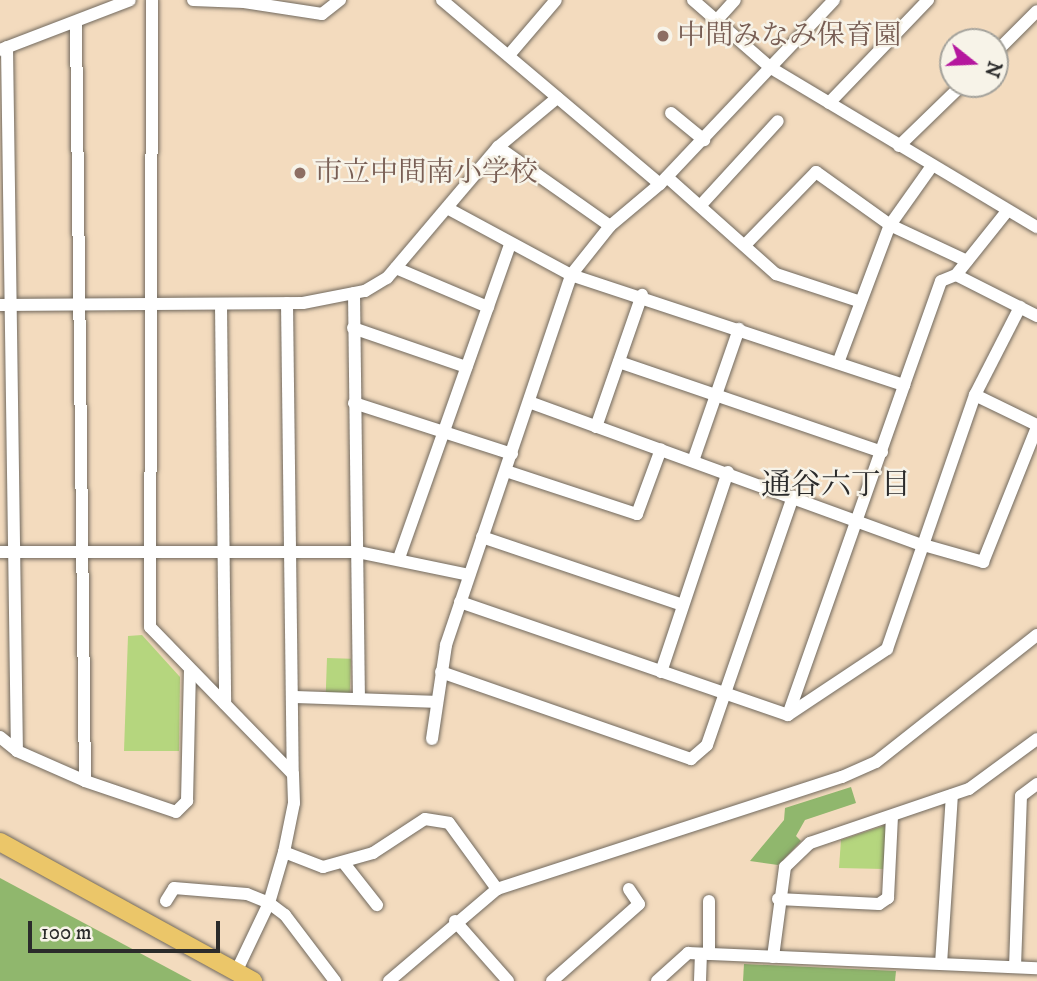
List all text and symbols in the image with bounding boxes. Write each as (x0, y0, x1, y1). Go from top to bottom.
place label: 中間みなみ保育園 (677, 19, 901, 53)
marker: 中間みなみ保育園 (655, 28, 671, 44)
north arrow (939, 28, 1009, 98)
text: N (979, 58, 1006, 80)
place label: 市立中間南小学校 (314, 156, 538, 190)
marker: 市立中間南小学校 (292, 165, 308, 181)
district label: 通谷六丁目 (761, 468, 911, 504)
scale bar (32, 908, 224, 952)
text: 100 m (41, 920, 92, 946)

